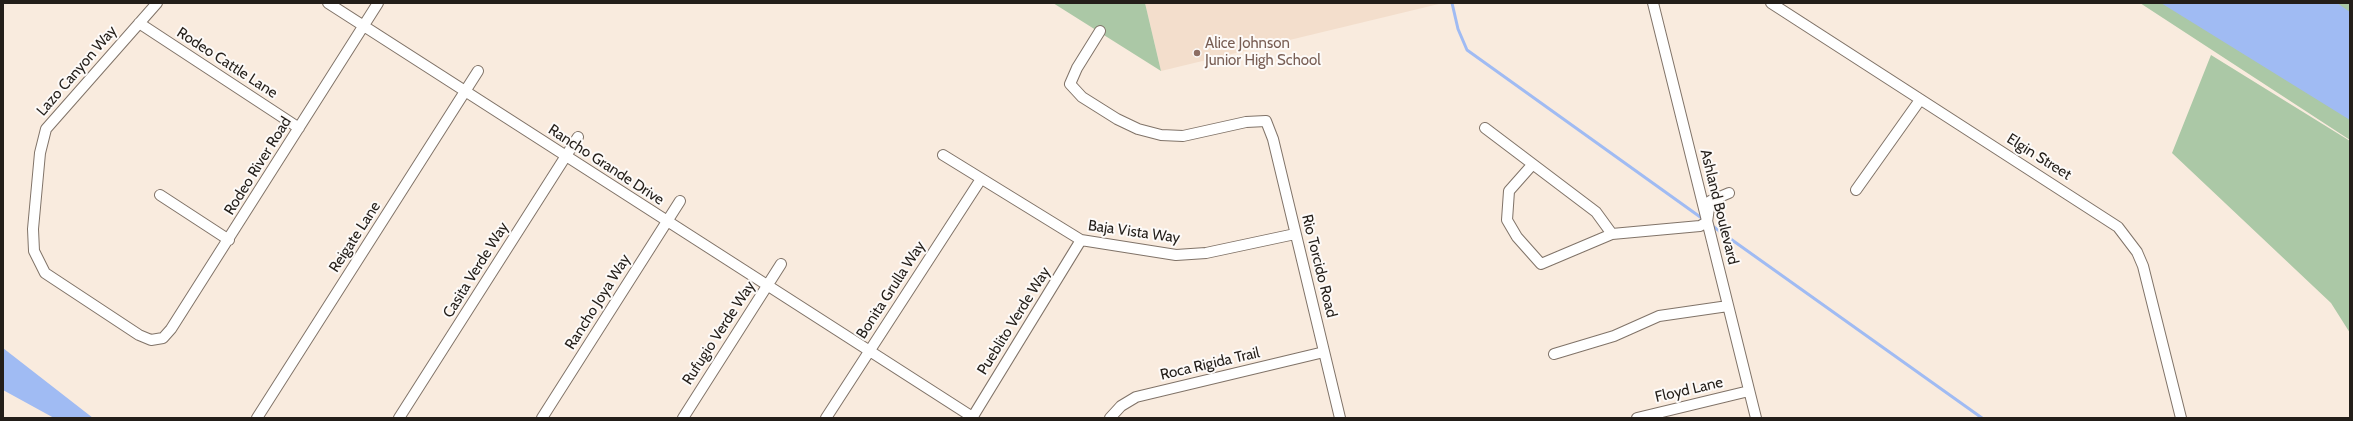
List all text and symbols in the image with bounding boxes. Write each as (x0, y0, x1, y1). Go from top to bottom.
street label: Lazo Canyon Way (33, 22, 121, 120)
street label: Rodeo Cattle Lane (173, 24, 281, 102)
place label: Alice Johnson Junior High School (1205, 35, 1321, 70)
marker: Alice Johnson Junior High School (1192, 48, 1202, 58)
street label: Rodeo River Road (221, 114, 295, 218)
street label: Rancho Grande Drive (545, 121, 667, 209)
street label: Elgin Street (2003, 130, 2075, 184)
street label: Ashland Boulevard (1696, 148, 1742, 266)
street label: Reigate Lane (325, 198, 385, 276)
street label: Rio Torcido Road (1297, 212, 1341, 320)
street label: Baja Vista Way (1087, 217, 1181, 247)
street label: Casita Verde Way (439, 219, 513, 321)
street label: Bonita Grulla Way (853, 238, 929, 342)
street label: Rancho Joya Way (562, 251, 634, 353)
street label: Pueblito Verde Way (974, 264, 1054, 378)
street label: Rufugio Verde Way (679, 278, 759, 388)
street label: Roca Rigida Trail (1158, 344, 1262, 384)
street label: Floyd Lane (1653, 373, 1725, 407)

